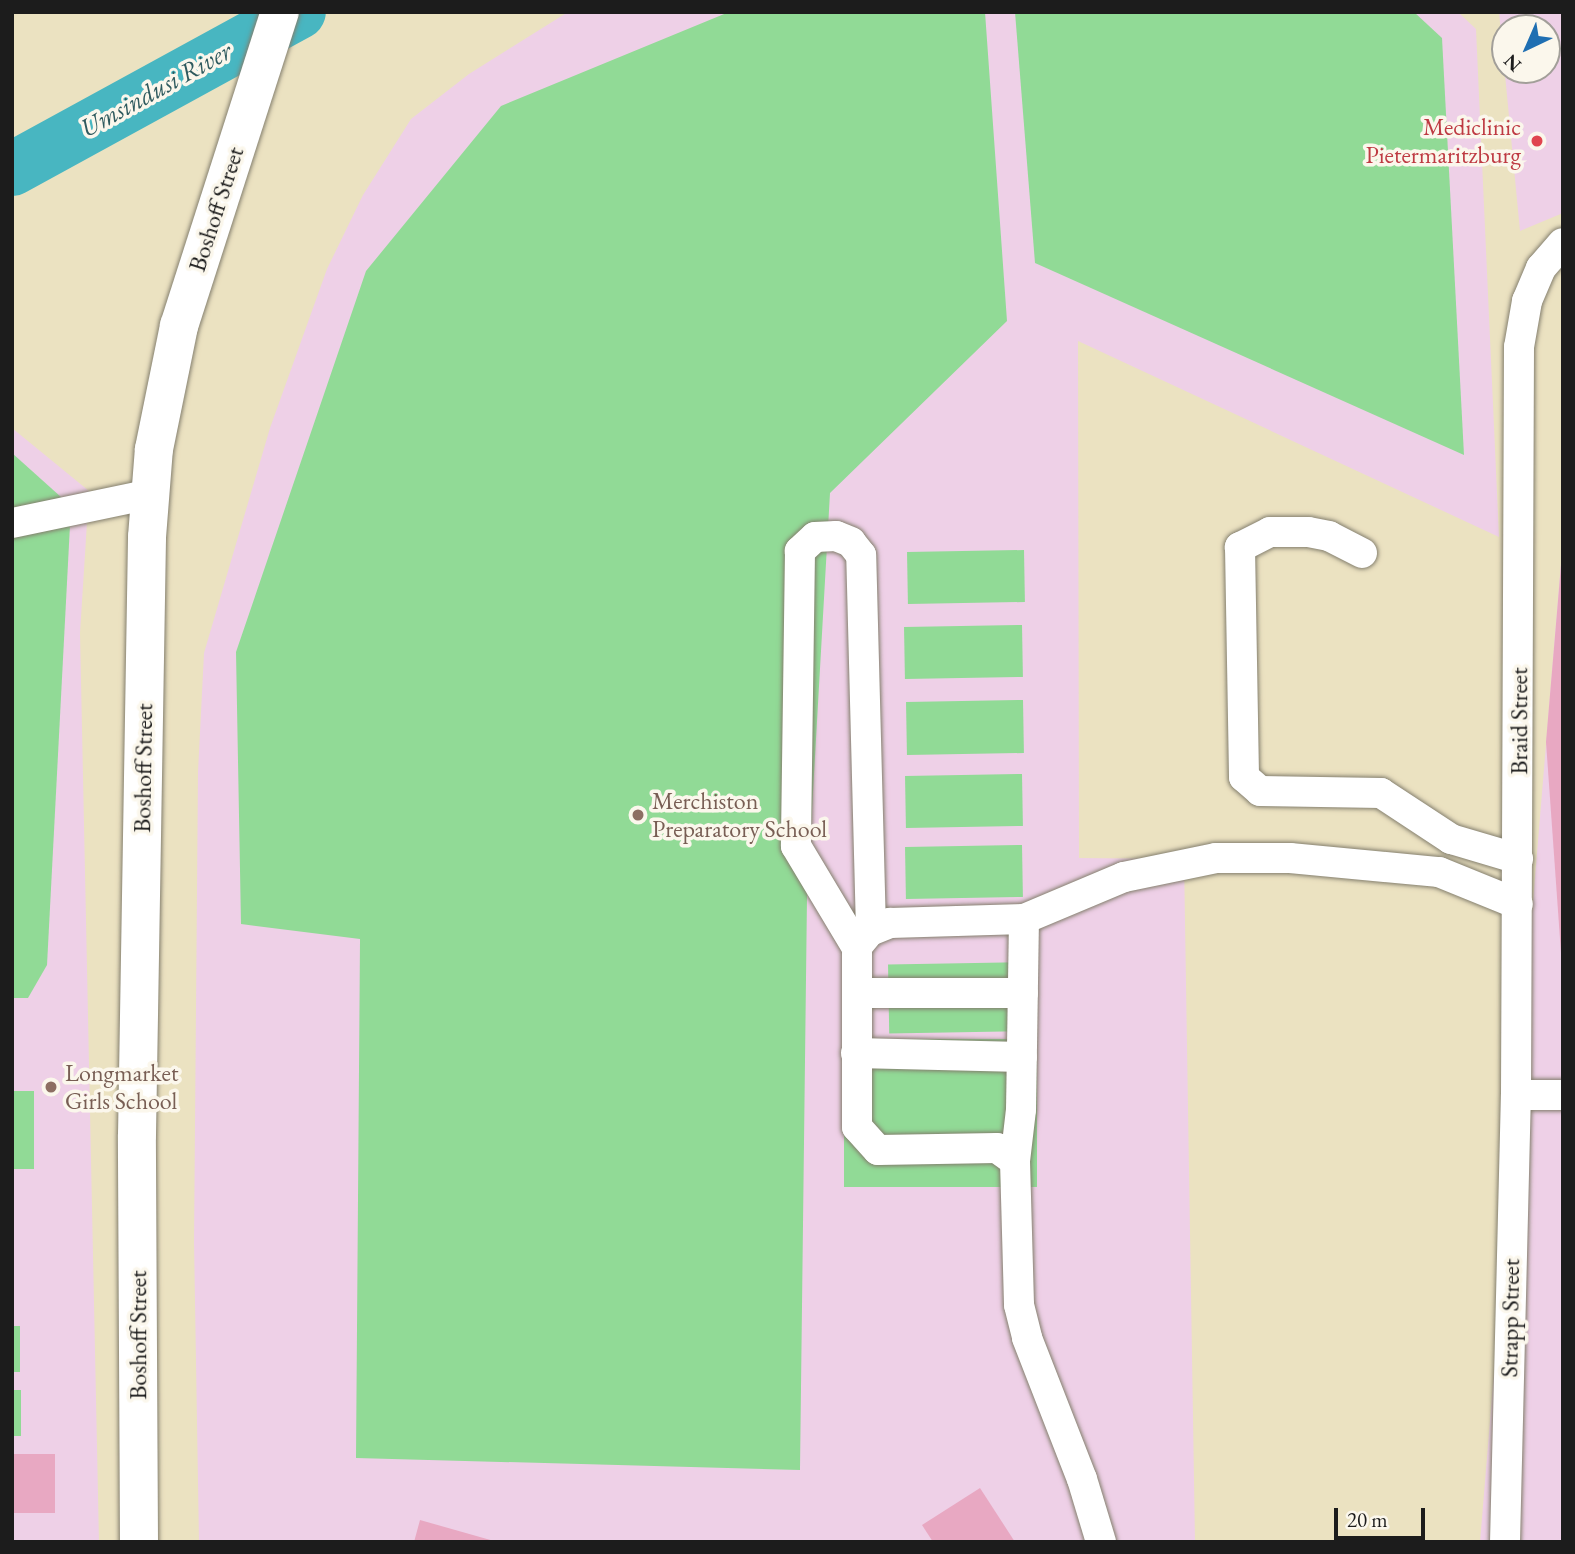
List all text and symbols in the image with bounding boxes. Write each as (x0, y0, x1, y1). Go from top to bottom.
north arrow (1491, 14, 1561, 84)
water label: Umsindusi River (75, 36, 237, 144)
text: N (1498, 49, 1527, 77)
place label: Mediclinic Pietermaritzburg (1365, 113, 1521, 169)
marker: Mediclinic Pietermaritzburg (1527, 131, 1547, 151)
street label: Boshoff Street (182, 143, 250, 275)
street label: Braid Street (1505, 667, 1533, 775)
street label: Boshoff Street (127, 703, 159, 833)
place label: Merchiston Preparatory School (652, 787, 827, 843)
marker: Merchiston Preparatory School (630, 807, 646, 823)
place label: Longmarket Girls School (65, 1059, 178, 1115)
marker: Longmarket Girls School (43, 1079, 59, 1095)
street label: Strapp Street (1495, 1258, 1525, 1378)
street label: Boshoff Street (124, 1270, 152, 1400)
scale bar (1337, 1494, 1428, 1538)
text: 20 m (1347, 1506, 1388, 1533)

